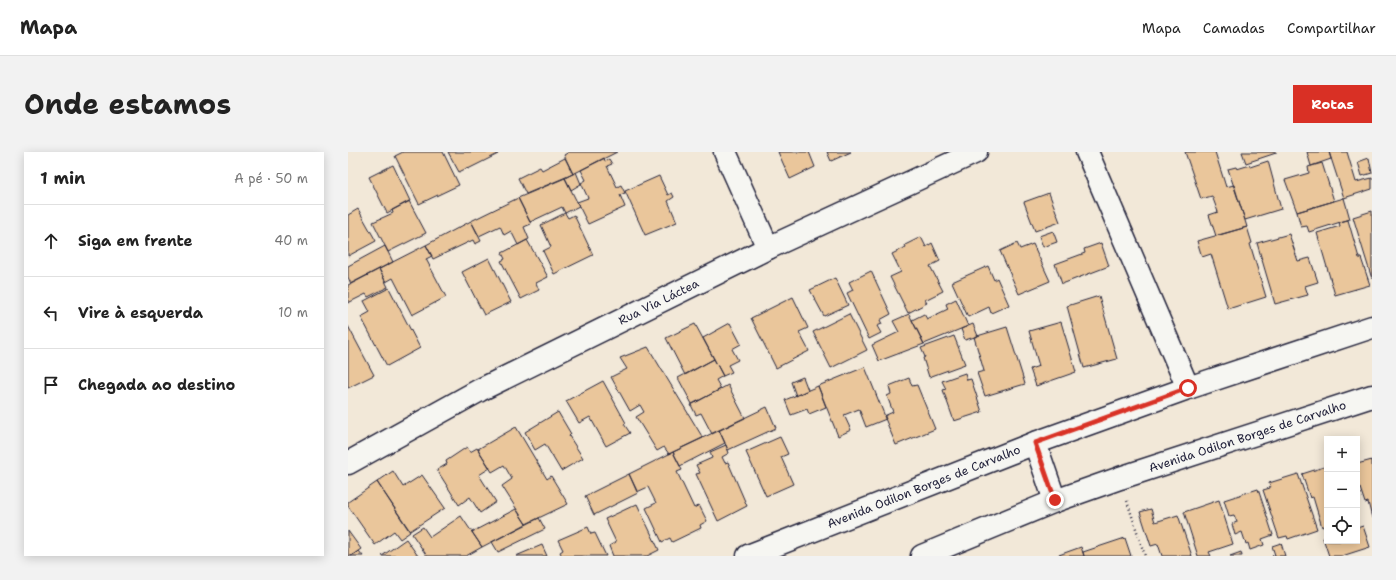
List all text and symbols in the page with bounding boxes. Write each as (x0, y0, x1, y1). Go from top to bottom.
text: Mapa (20, 15, 77, 40)
text: Mapa (1142, 19, 1181, 37)
text: Camadas (1203, 19, 1265, 37)
text: Compartilhar (1287, 19, 1376, 37)
text: Onde estamos (24, 85, 231, 123)
button: Rotas (1293, 85, 1372, 123)
text: 1 min (40, 167, 85, 189)
text: A pé · 50 m (234, 170, 308, 187)
icon: ahead (40, 230, 62, 252)
text: Siga em frente (78, 231, 193, 251)
text: 40 m (274, 232, 308, 249)
street label: Rua Via Láctea (616, 275, 702, 329)
icon: left (40, 302, 62, 324)
text: Vire à esquerda (78, 303, 203, 323)
text: 10 m (278, 304, 308, 321)
icon: arrive (40, 374, 62, 396)
text: Chegada ao destino (78, 375, 235, 395)
route start (1179, 379, 1197, 397)
street label: Avenida Odilon Borges de Carvalho (1147, 397, 1348, 476)
map controls (1324, 436, 1360, 544)
button: + (1324, 436, 1360, 472)
street label: Avenida Odilon Borges de Carvalho (825, 441, 1023, 532)
button: − (1324, 472, 1360, 508)
route end (1046, 491, 1064, 509)
button: locate (1324, 508, 1360, 544)

